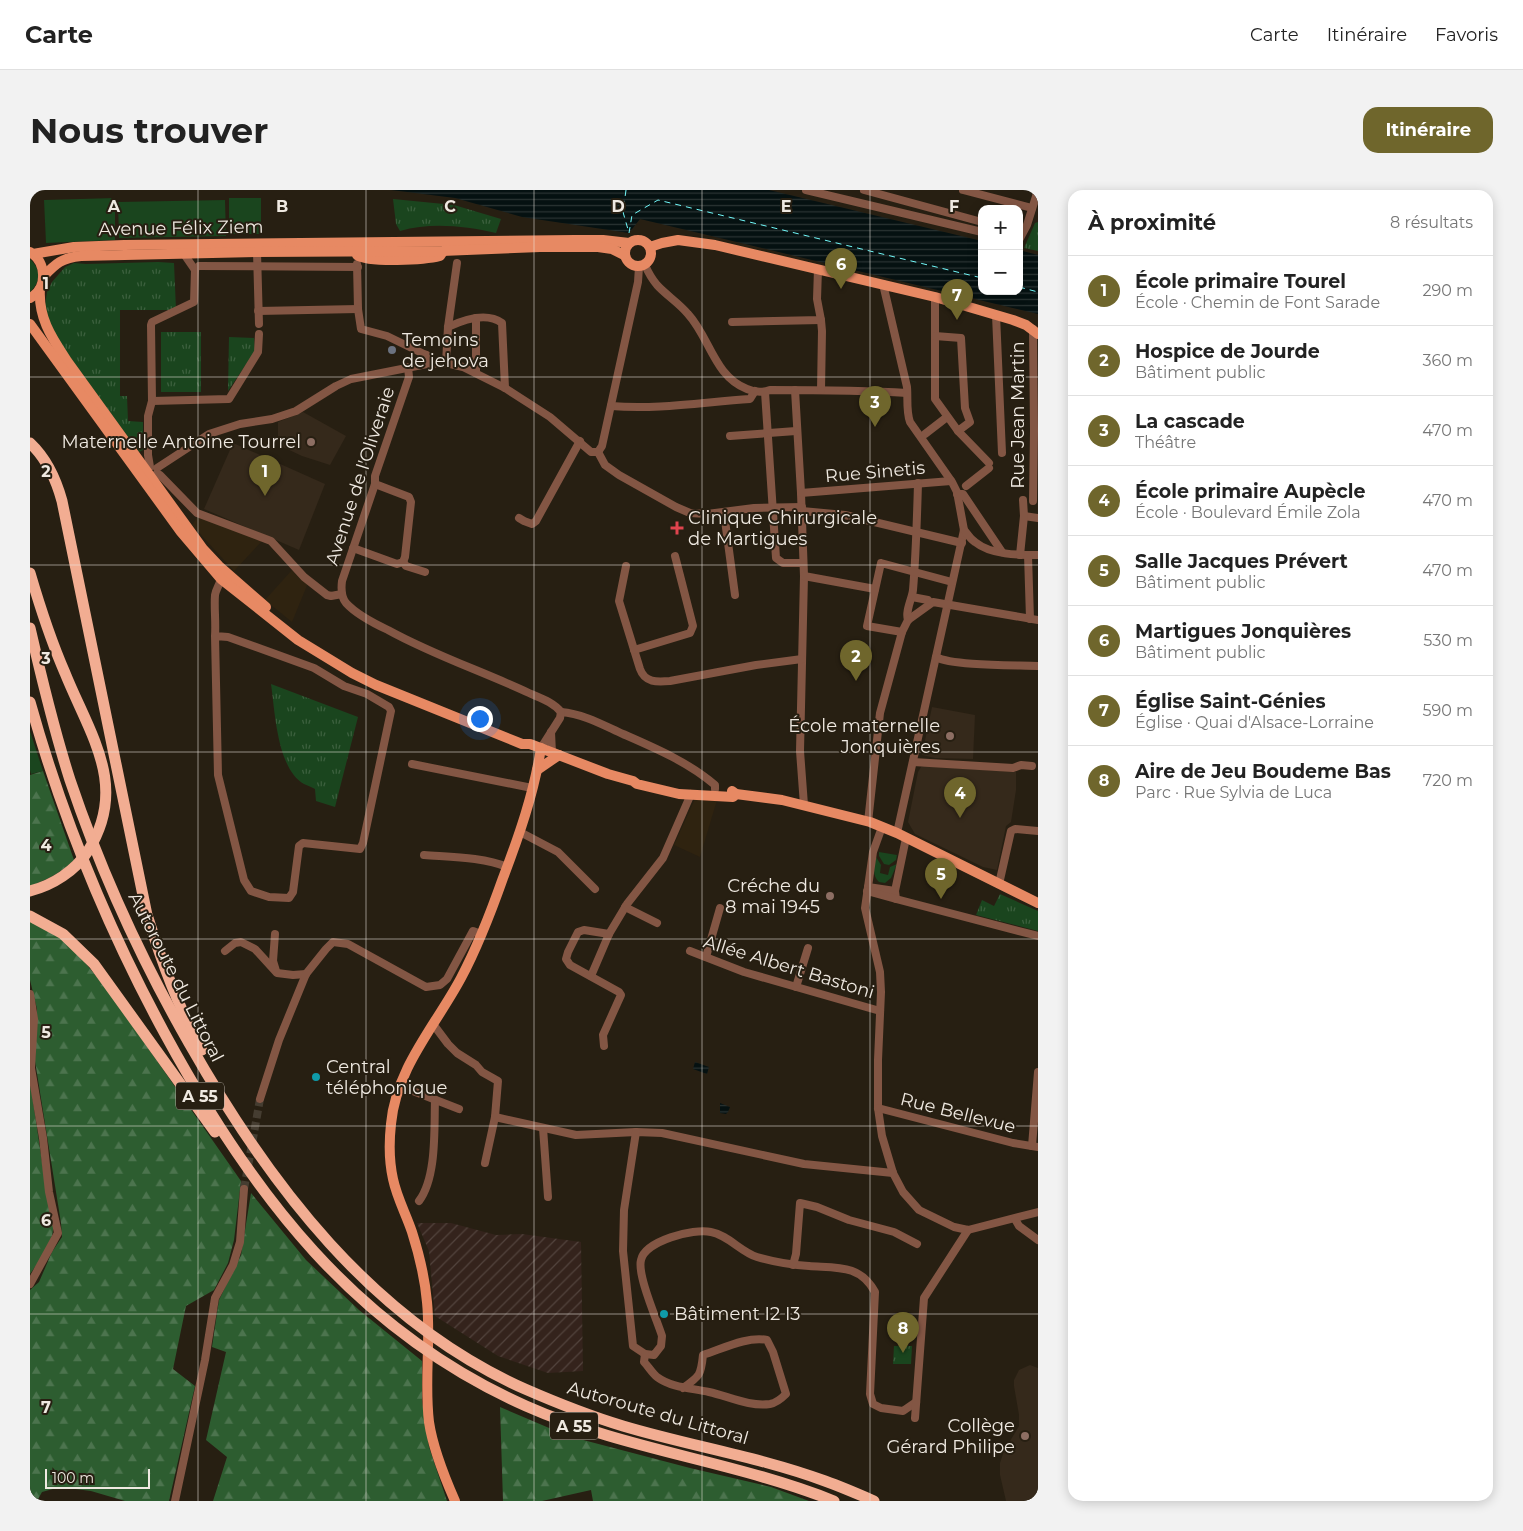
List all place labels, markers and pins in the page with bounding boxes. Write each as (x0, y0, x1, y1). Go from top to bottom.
pin: 6 (825, 248, 857, 289)
pin: 7 (941, 279, 973, 320)
place label: Temoins de jehova (402, 329, 489, 372)
marker: Temoins de jehova (386, 344, 398, 356)
pin: 3 (859, 386, 891, 427)
place label: Maternelle Antoine Tourrel (62, 431, 301, 453)
marker: Maternelle Antoine Tourrel (305, 436, 317, 448)
pin: 1 (249, 455, 281, 496)
place label: Clinique Chirurgicale de Martigues (688, 507, 877, 550)
marker: Clinique Chirurgicale de Martigues (670, 521, 684, 535)
pin: 2 (840, 640, 872, 681)
place label: École maternelle Jonquières (788, 715, 940, 758)
marker: École maternelle Jonquières (944, 730, 956, 742)
pin: 4 (944, 777, 976, 818)
pin: 5 (925, 858, 957, 899)
place label: Créche du 8 mai 1945 (725, 875, 820, 918)
marker: Créche du 8 mai 1945 (824, 890, 836, 902)
place label: Central téléphonique (326, 1056, 448, 1099)
marker: Central téléphonique (310, 1071, 322, 1083)
place label: Bâtiment I2 I3 (674, 1303, 800, 1325)
marker: Bâtiment I2 I3 (658, 1308, 670, 1320)
pin: 8 (887, 1312, 919, 1353)
place label: Collège Gérard Philipe (887, 1415, 1015, 1458)
marker: Collège Gérard Philipe (1019, 1430, 1031, 1442)

